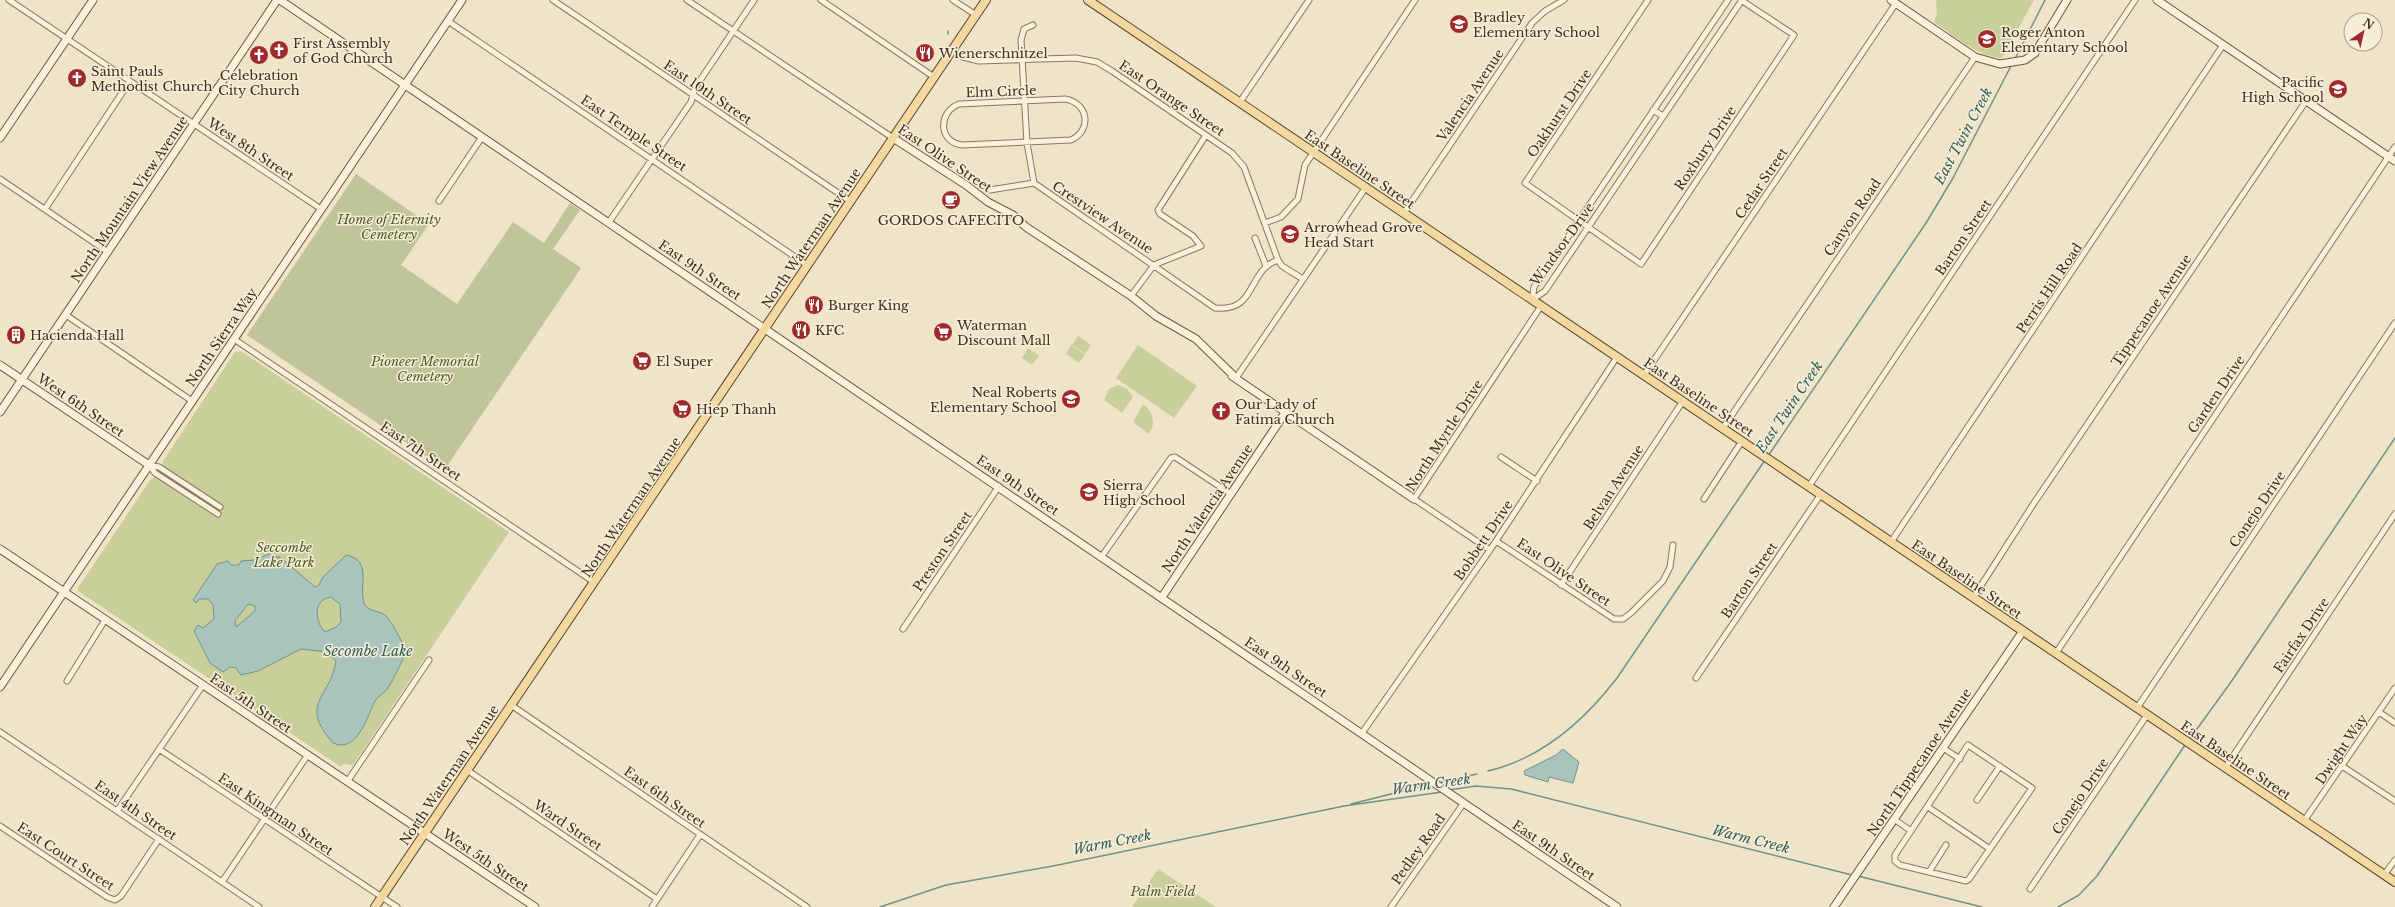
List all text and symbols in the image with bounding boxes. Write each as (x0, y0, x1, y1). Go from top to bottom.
place label: Bradley Elementary School (1473, 9, 1600, 41)
north arrow (2343, 12, 2383, 52)
school or university icon: Bradley Elementary School (1448, 13, 1470, 35)
text: N (2360, 15, 2377, 33)
place label: Roger Anton Elementary School (2001, 24, 2128, 56)
school or university icon: Roger Anton Elementary School (1976, 28, 1998, 50)
place label: First Assembly of God Church (293, 35, 393, 67)
church icon: First Assembly of God Church (268, 39, 290, 61)
restaurant icon: Wienerschnitzel (914, 42, 936, 64)
church icon: Celebration City Church (248, 44, 270, 66)
place label: Wienerschnitzel (938, 45, 1048, 62)
street label: Valencia Avenue (1433, 46, 1508, 146)
street label: East 10th Street (660, 57, 755, 128)
street label: East Orange Street (1116, 57, 1228, 140)
place label: Saint Pauls Methodist Church (91, 63, 213, 95)
street label: Oakhurst Drive (1524, 66, 1595, 161)
church icon: Saint Pauls Methodist Church (66, 67, 88, 89)
place label: Celebration City Church (218, 67, 300, 99)
place label: Pacific High School (2242, 74, 2324, 106)
school or university icon: Pacific High School (2327, 78, 2349, 100)
street label: Elm Circle (965, 82, 1037, 101)
water label: East Twin Creek (1929, 84, 1996, 189)
street label: East Temple Street (577, 92, 690, 175)
street label: Roxbury Drive (1671, 103, 1740, 194)
street label: North Mountain View Avenue (67, 113, 192, 286)
street label: West 8th Street (203, 114, 297, 185)
street label: East Olive Street (894, 121, 995, 196)
street label: East Baseline Street (1301, 126, 1418, 213)
street label: Cedar Street (1731, 144, 1792, 222)
street label: North Waterman Avenue (758, 165, 865, 312)
street label: Canyon Road (1820, 175, 1885, 259)
street label: Crestview Avenue (1049, 177, 1156, 257)
cafe icon: GORDOS CAFECITO (940, 189, 962, 211)
street label: Barton Street (1932, 196, 1995, 279)
street label: Windsor Drive (1526, 199, 1598, 290)
park label: Home of Eternity Cemetery (336, 211, 441, 243)
place label: GORDOS CAFECITO (878, 212, 1024, 229)
place label: Arrowhead Grove Head Start (1303, 219, 1422, 251)
school or university icon: Arrowhead Grove Head Start (1279, 223, 1301, 245)
street label: East 9th Street (655, 236, 744, 304)
street label: Perris Hill Road (2013, 240, 2086, 337)
street label: Tippecanoe Avenue (2108, 251, 2195, 369)
street label: North Sierra Way (182, 284, 261, 390)
restaurant icon: Burger King (803, 294, 825, 316)
place label: Burger King (828, 297, 909, 314)
place label: Waterman Discount Mall (956, 317, 1050, 349)
restaurant icon: KFC (790, 319, 812, 341)
supermarket icon: Waterman Discount Mall (932, 321, 954, 343)
place label: KFC (815, 322, 844, 339)
building icon: Hacienda Hall (5, 324, 27, 346)
place label: Hacienda Hall (30, 327, 124, 344)
supermarket icon: El Super (631, 350, 653, 372)
street label: Garden Drive (2184, 352, 2249, 437)
park label: Pioneer Memorial Cemetery (370, 353, 480, 385)
place label: El Super (656, 353, 714, 370)
street label: East Baseline Street (1640, 354, 1757, 441)
water label: East Twin Creek (1751, 357, 1826, 457)
street label: West 6th Street (33, 369, 128, 441)
street label: North Myrtle Drive (1402, 376, 1487, 494)
place label: Neal Roberts Elementary School (930, 384, 1057, 416)
school or university icon: Neal Roberts Elementary School (1060, 388, 1082, 410)
place label: Our Lady of Fatima Church (1235, 396, 1335, 428)
supermarket icon: Hiep Thanh (671, 398, 693, 420)
church icon: Our Lady of Fatima Church (1210, 400, 1232, 422)
place label: Hiep Thanh (696, 401, 777, 418)
street label: East 7th Street (377, 418, 465, 485)
street label: North Waterman Avenue (578, 434, 685, 581)
street label: North Valencia Avenue (1158, 441, 1257, 576)
street label: Belvan Avenue (1580, 441, 1647, 533)
street label: East 9th Street (973, 451, 1062, 519)
street label: Conejo Drive (2226, 468, 2289, 551)
place label: Sierra High School (1103, 477, 1185, 509)
school or university icon: Sierra High School (1078, 481, 1100, 503)
street label: Bobbett Drive (1450, 497, 1517, 584)
street label: Preston Street (909, 508, 976, 595)
street label: East Olive Street (1513, 535, 1614, 610)
street label: East Baseline Street (1908, 536, 2025, 623)
park label: Seccombe Lake Park (252, 539, 315, 571)
street label: Barton Street (1718, 539, 1781, 622)
street label: Fairfax Drive (2270, 594, 2333, 676)
street label: East 9th Street (1241, 633, 1330, 701)
water label: Secombe Lake (323, 642, 413, 660)
street label: East 5th Street (206, 670, 295, 737)
street label: North Tippecanoe Avenue (1864, 685, 1975, 839)
street label: North Waterman Avenue (396, 702, 503, 849)
street label: Dwight Way (2312, 710, 2372, 788)
street label: East Baseline Street (2177, 717, 2294, 804)
street label: Conejo Drive (2049, 755, 2112, 838)
street label: East 6th Street (620, 763, 709, 832)
street label: East Kingman Street (215, 769, 337, 859)
water label: Warm Creek (1390, 770, 1472, 798)
street label: East 4th Street (91, 777, 180, 844)
street label: Ward Street (529, 796, 605, 855)
street label: Pedley Road (1388, 810, 1449, 888)
street label: East 9th Street (1509, 816, 1598, 884)
street label: East Court Street (14, 819, 118, 894)
water label: Warm Creek (1710, 821, 1792, 857)
street label: West 5th Street (439, 825, 532, 896)
water label: Warm Creek (1071, 826, 1153, 858)
park label: Palm Field (1129, 883, 1196, 900)

